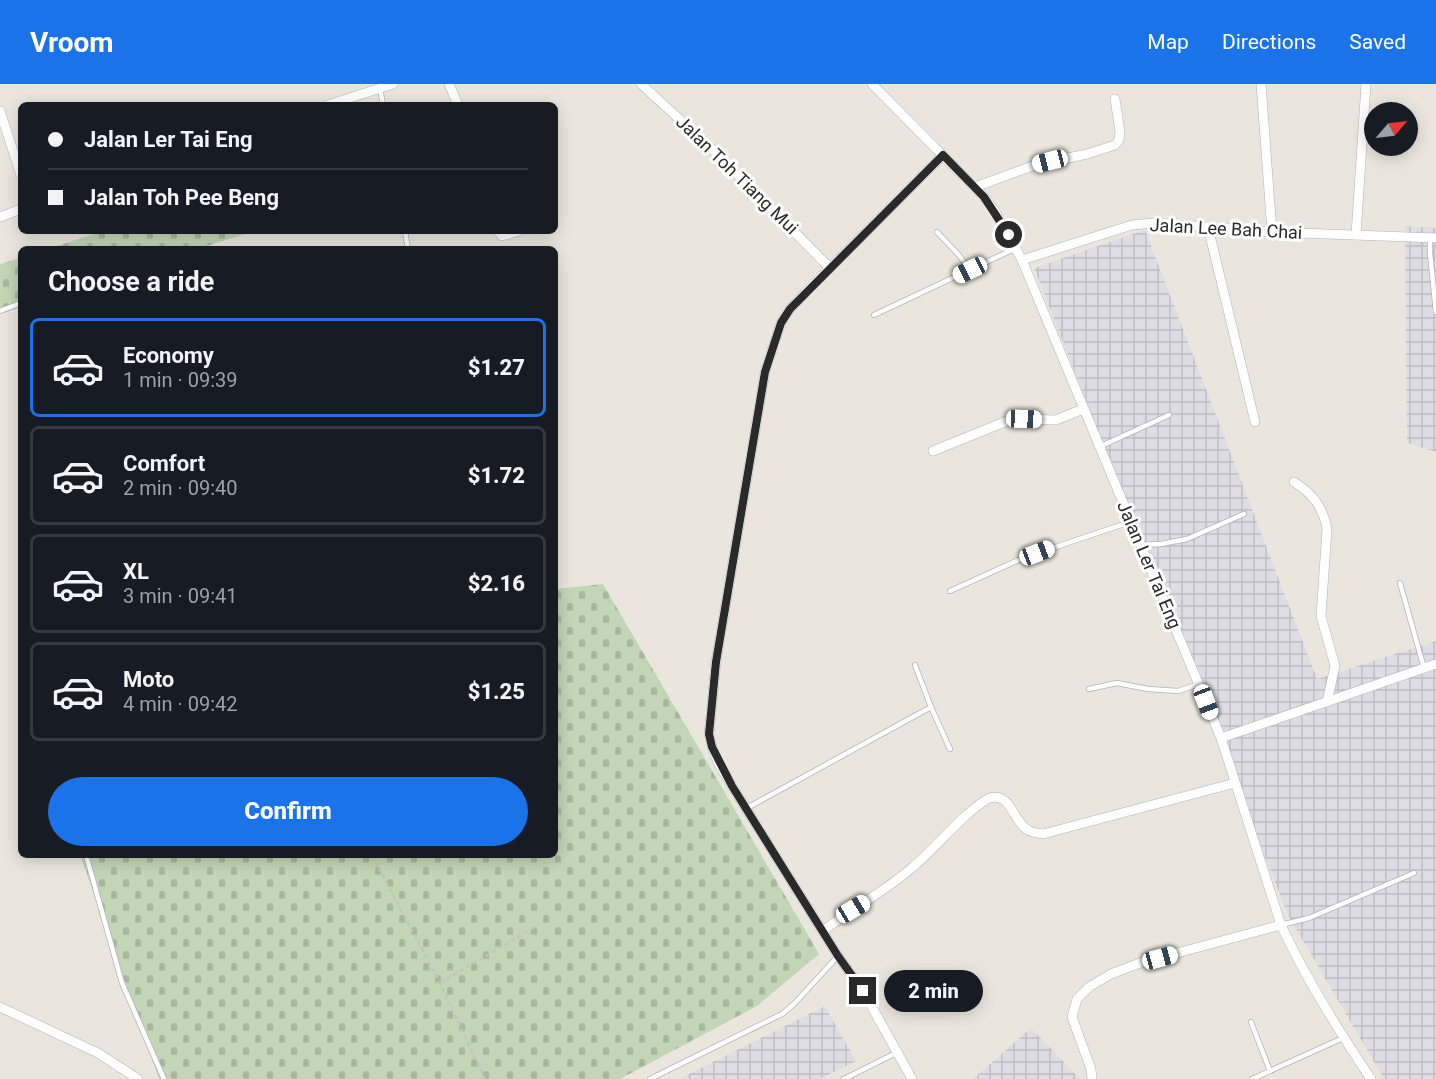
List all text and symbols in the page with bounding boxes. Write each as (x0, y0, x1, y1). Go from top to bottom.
text: Vroom (30, 26, 114, 59)
text: Map (1147, 30, 1189, 54)
text: Directions (1222, 30, 1316, 54)
text: Saved (1349, 30, 1406, 54)
north arrow (1364, 102, 1418, 156)
map controls (1364, 102, 1418, 156)
street label: Jalan Toh Tiang Mui (672, 111, 803, 238)
text: Jalan Ler Tai Eng (84, 127, 253, 152)
car (1030, 148, 1070, 174)
text: Jalan Toh Pee Beng (84, 185, 279, 210)
street label: Jalan Lee Bah Chai (1149, 214, 1303, 243)
route start (995, 221, 1022, 248)
car (950, 254, 990, 286)
text: Choose a ride (48, 266, 214, 298)
icon: car (51, 341, 105, 395)
text: Economy (123, 343, 214, 368)
text: $1.27 (468, 355, 525, 380)
text: 1 min · 09:39 (123, 368, 238, 392)
car (1006, 409, 1042, 429)
icon: car (51, 449, 105, 503)
text: Comfort (123, 451, 205, 476)
text: $1.72 (468, 463, 525, 488)
text: 2 min · 09:40 (123, 476, 238, 500)
street label: Jalan Ler Tai Eng (1113, 498, 1186, 632)
car (1017, 538, 1057, 568)
icon: car (51, 557, 105, 611)
text: XL (123, 559, 149, 584)
text: $2.16 (468, 571, 525, 596)
text: 3 min · 09:41 (123, 584, 238, 608)
icon: car (51, 665, 105, 719)
text: Moto (123, 667, 174, 692)
text: $1.25 (468, 679, 525, 704)
car (1191, 682, 1221, 722)
text: 4 min · 09:42 (123, 692, 238, 716)
button: Confirm (48, 777, 528, 846)
car (833, 892, 873, 926)
car (1140, 945, 1180, 971)
callout: 2 min (884, 970, 983, 1012)
route end (849, 977, 876, 1004)
text: 2 min (908, 979, 959, 1003)

